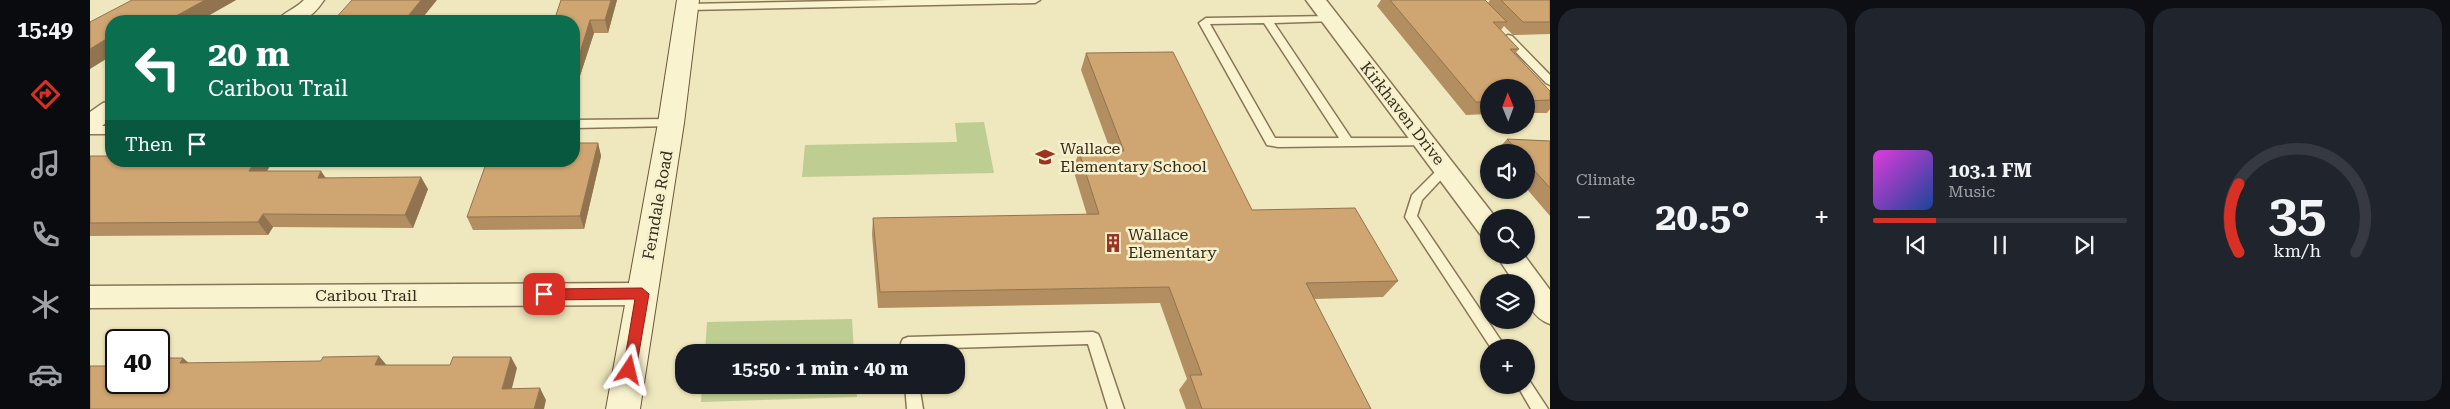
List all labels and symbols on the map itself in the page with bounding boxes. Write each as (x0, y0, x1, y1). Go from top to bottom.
street label: Kirkhaven Drive (1356, 58, 1449, 169)
north arrow (1480, 79, 1535, 134)
place label: Wallace Elementary School (1060, 139, 1207, 176)
school or university icon: Wallace Elementary School (1034, 146, 1056, 168)
street label: Ferndale Road (639, 149, 676, 261)
place label: Wallace Elementary (1128, 225, 1217, 262)
building icon: Wallace Elementary (1102, 232, 1124, 254)
pin (523, 273, 565, 315)
street label: Caribou Trail (315, 286, 417, 305)
speed limit sign: 40 (105, 329, 170, 394)
position arrow (602, 343, 654, 395)

